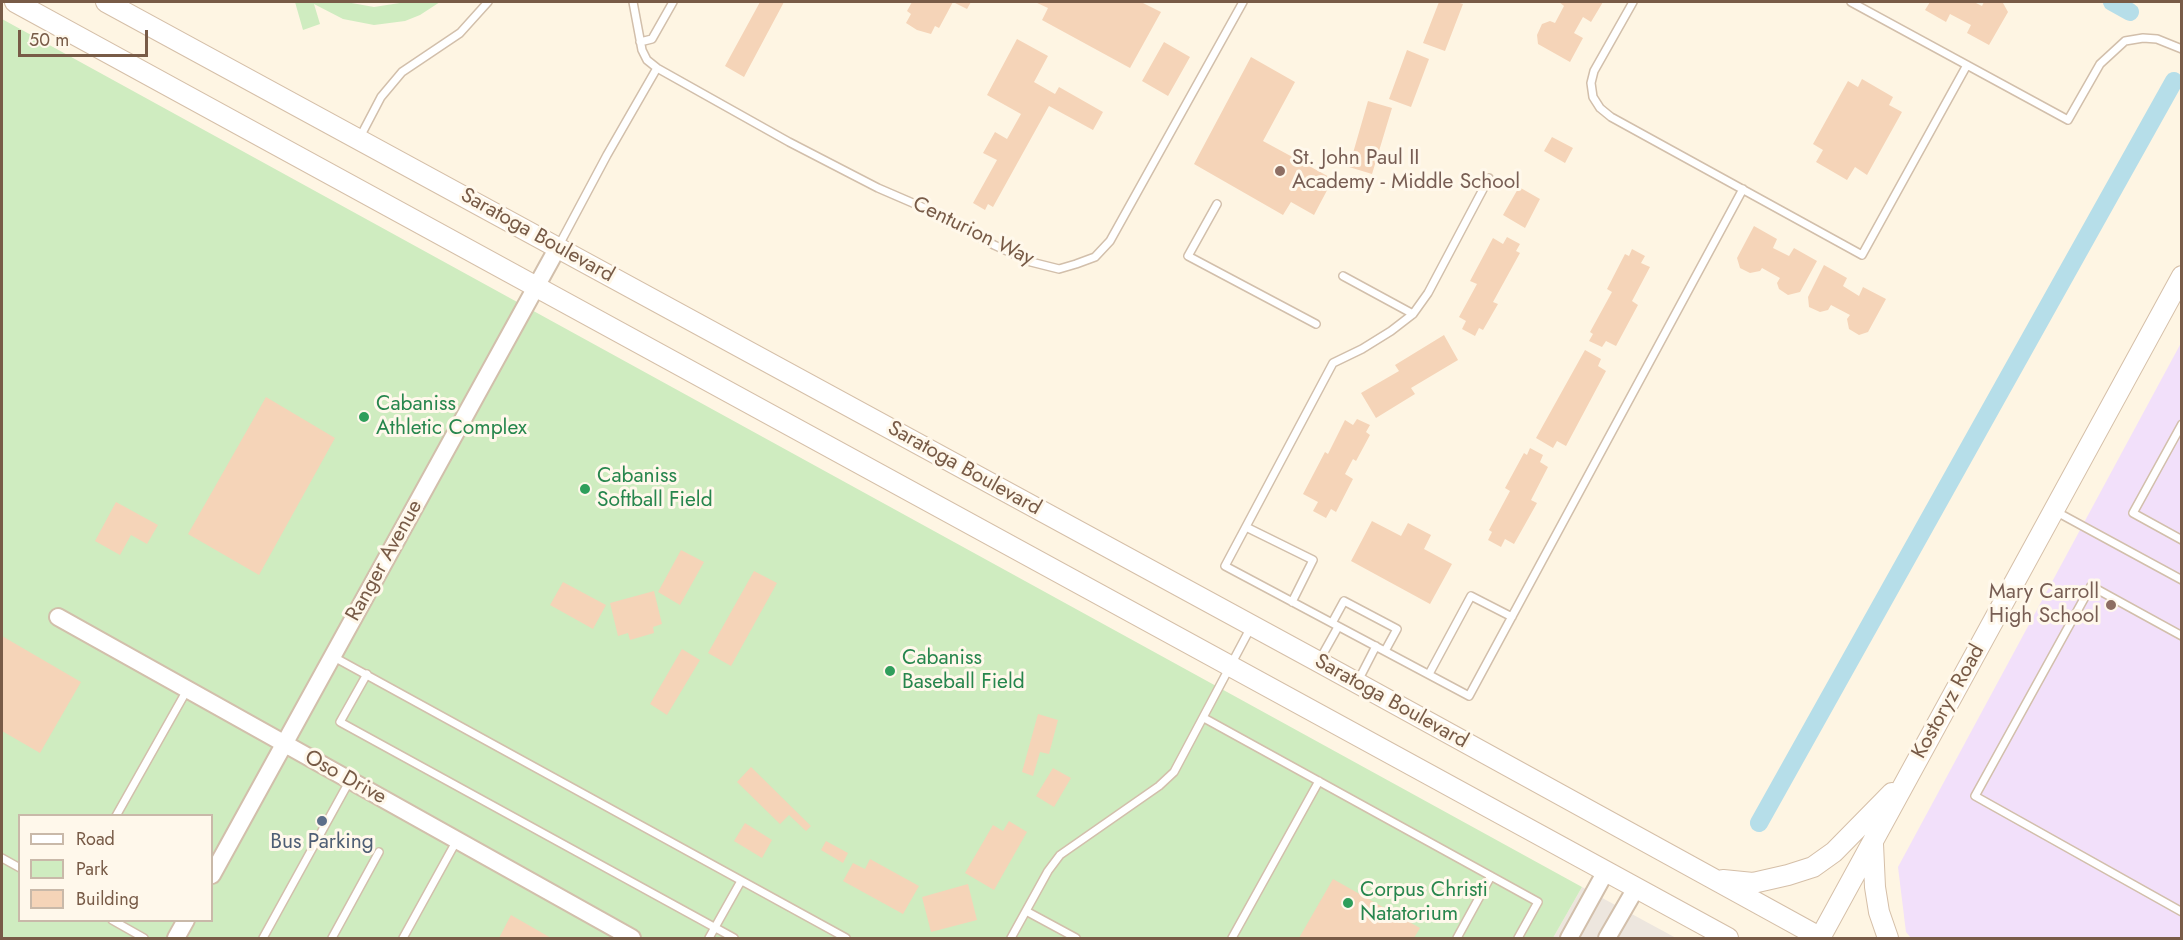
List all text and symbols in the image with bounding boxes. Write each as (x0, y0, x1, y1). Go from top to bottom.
scale bar (21, 18, 152, 56)
text: 50 m (29, 27, 69, 53)
place label: St. John Paul II Academy - Middle School (1292, 146, 1520, 196)
marker: St. John Paul II Academy - Middle School (1273, 164, 1287, 178)
street label: Saratoga Boulevard (456, 183, 618, 289)
street label: Centurion Way (908, 192, 1038, 272)
place label: Cabaniss Athletic Complex (376, 392, 527, 442)
marker: Cabaniss Athletic Complex (357, 410, 371, 424)
street label: Saratoga Boulevard (883, 416, 1045, 522)
place label: Cabaniss Softball Field (597, 464, 713, 514)
marker: Cabaniss Softball Field (578, 482, 592, 496)
street label: Ranger Avenue (341, 496, 429, 626)
place label: Mary Carroll High School (1989, 580, 2099, 630)
marker: Mary Carroll High School (2104, 598, 2118, 612)
street label: Kostoryz Road (1907, 641, 1991, 763)
place label: Cabaniss Baseball Field (902, 646, 1025, 696)
street label: Saratoga Boulevard (1310, 649, 1472, 755)
marker: Cabaniss Baseball Field (883, 664, 897, 678)
street label: Oso Drive (300, 745, 390, 811)
legend (18, 814, 213, 922)
marker: Bus Parking (315, 814, 329, 828)
text: Road (76, 826, 115, 852)
place label: Bus Parking (270, 830, 374, 856)
text: Park (76, 856, 108, 882)
place label: Corpus Christi Natatorium (1360, 878, 1488, 928)
text: Building (76, 886, 139, 912)
marker: Corpus Christi Natatorium (1341, 896, 1355, 910)

